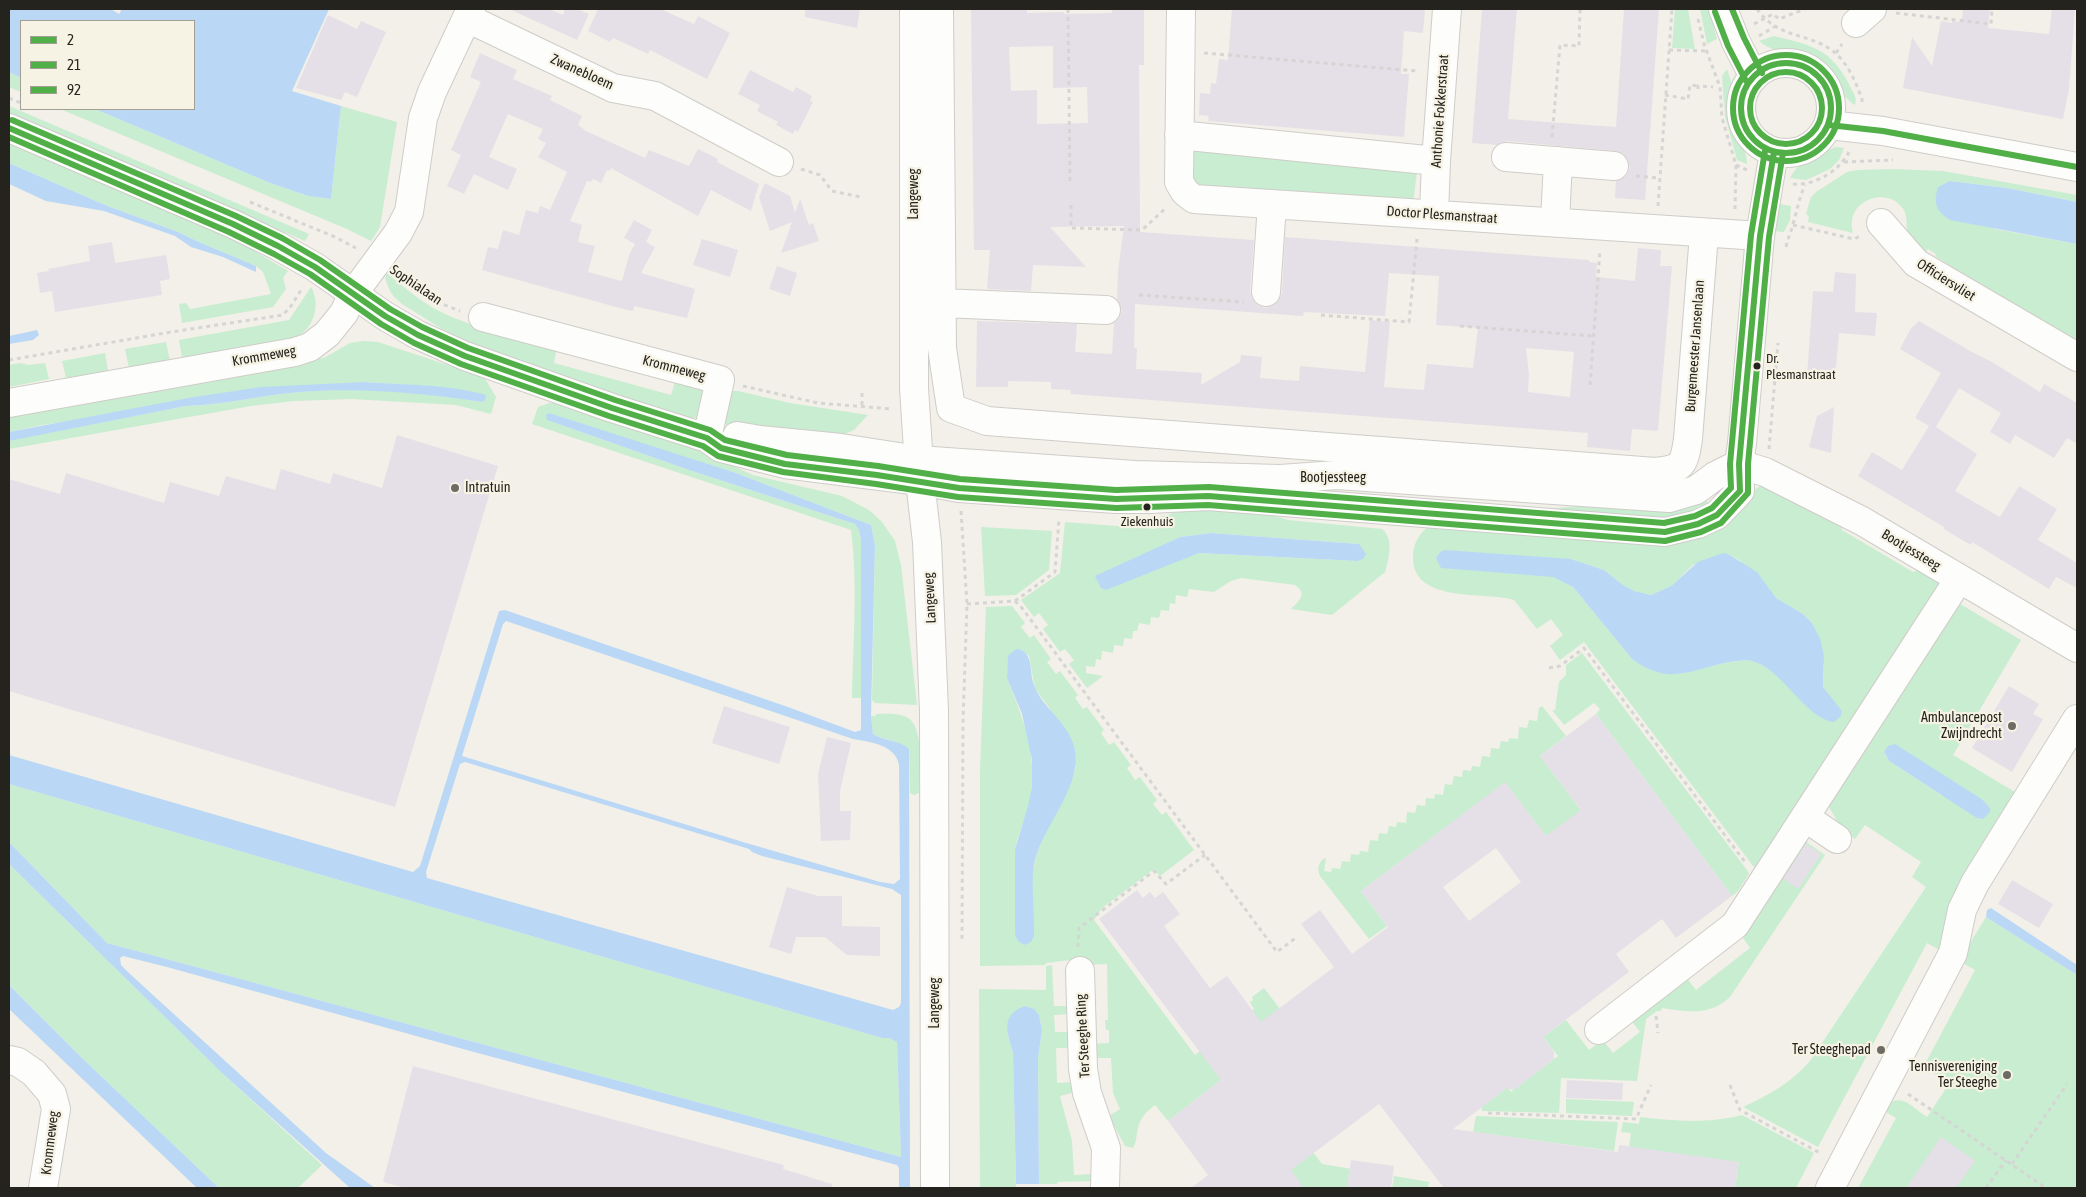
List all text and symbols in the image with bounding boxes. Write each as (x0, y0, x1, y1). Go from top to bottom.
legend (20, 20, 195, 110)
text: 2 (67, 31, 74, 48)
street label: Zwanebloem (548, 51, 616, 93)
street label: Anthonie Fokkerstraat (1428, 54, 1452, 168)
text: 21 (67, 56, 81, 73)
text: 92 (67, 81, 81, 98)
street label: Langeweg (906, 168, 922, 220)
street label: Doctor Plesmanstraat (1386, 203, 1498, 227)
street label: Officiersvliet (1914, 255, 1978, 305)
street label: Sophialaan (387, 262, 445, 308)
street label: Burgemeester Jansenlaan (1682, 279, 1708, 413)
street label: Krommeweg (231, 342, 297, 370)
place label: Dr. Plesmanstraat (1766, 351, 1836, 382)
street label: Krommeweg (641, 352, 707, 384)
marker: Dr. Plesmanstraat (1752, 361, 1762, 371)
street label: Bootjessteeg (1300, 470, 1366, 486)
place label: Intratuin (465, 480, 511, 496)
marker: Intratuin (449, 482, 461, 494)
marker: Ziekenhuis (1142, 502, 1152, 512)
place label: Ziekenhuis (1121, 514, 1173, 530)
street label: Bootjessteeg (1878, 526, 1944, 574)
street label: Langeweg (920, 572, 940, 624)
place label: Ambulancepost Zwijndrecht (1921, 710, 2002, 742)
marker: Ambulancepost Zwijndrecht (2006, 720, 2018, 732)
street label: Langeweg (927, 977, 943, 1029)
street label: Ter Steeghe Ring (1072, 993, 1094, 1079)
place label: Ter Steeghepad (1792, 1042, 1871, 1058)
marker: Ter Steeghepad (1875, 1044, 1887, 1056)
place label: Tennisvereniging Ter Steeghe (1909, 1059, 1997, 1092)
marker: Tennisvereniging Ter Steeghe (2001, 1069, 2013, 1081)
street label: Krommeweg (38, 1110, 62, 1176)

